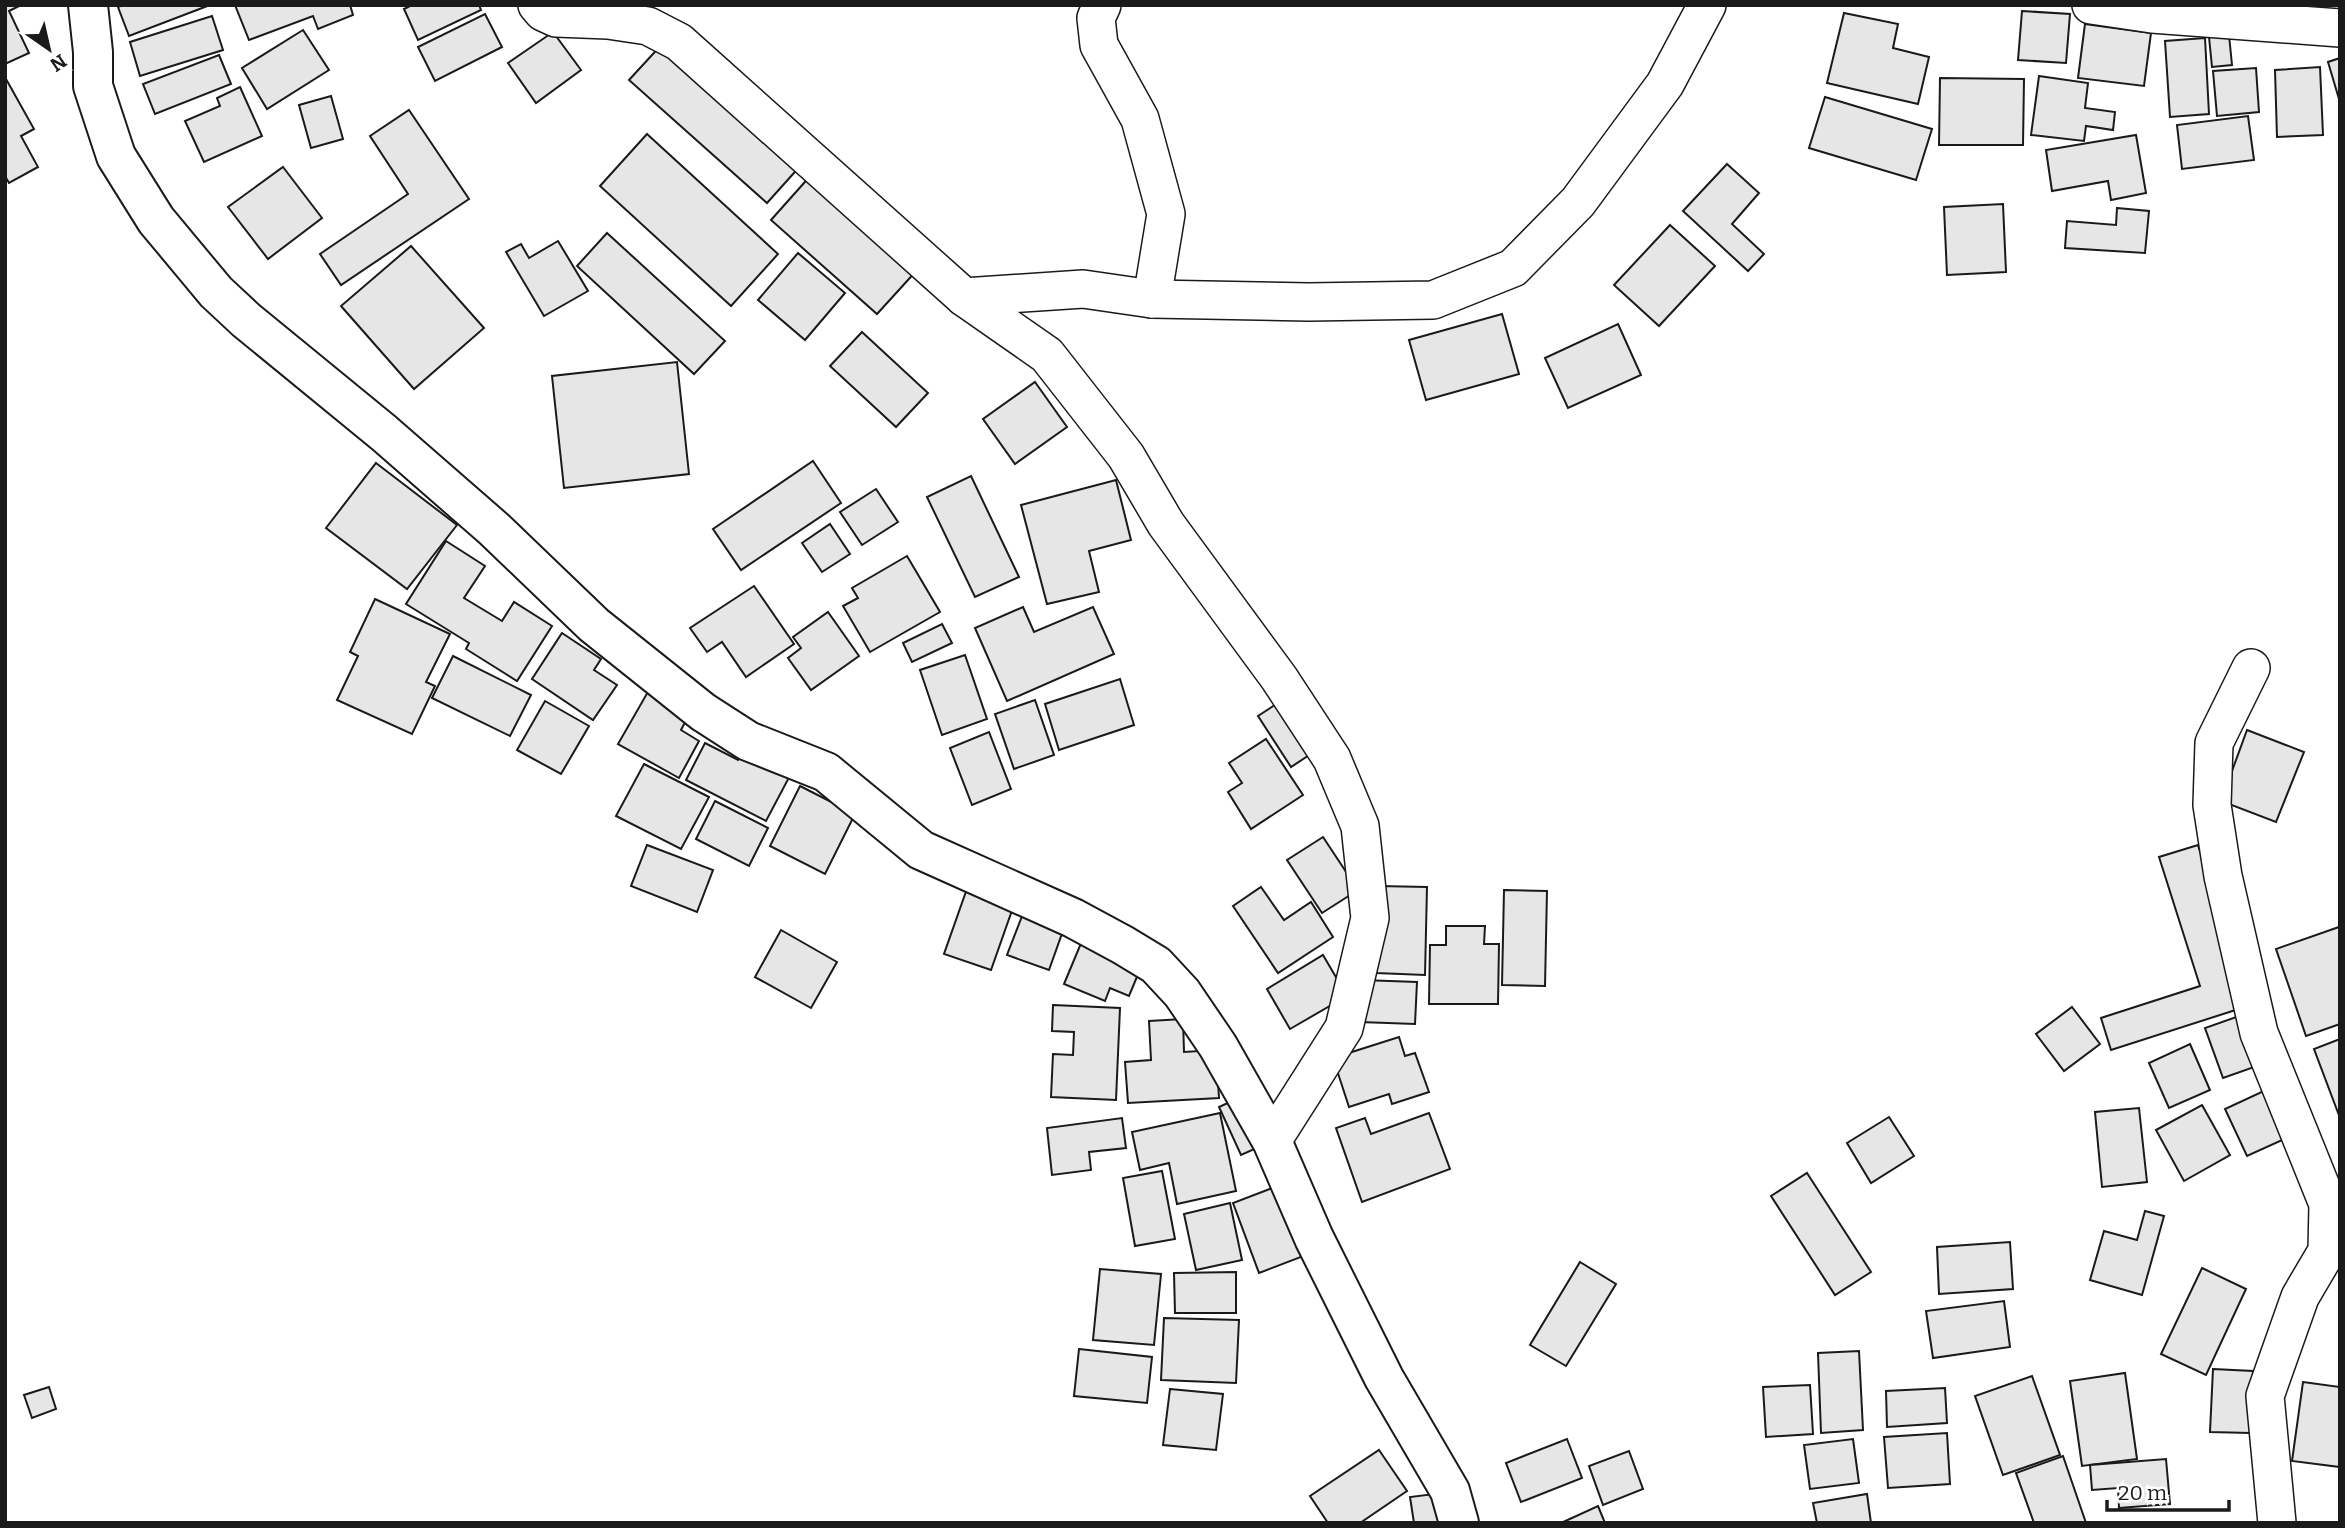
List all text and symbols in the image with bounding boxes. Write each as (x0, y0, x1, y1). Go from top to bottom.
north arrow (14, 14, 84, 84)
text: N (45, 49, 71, 76)
scale bar (2107, 1468, 2230, 1512)
text: 20 m (2118, 1480, 2167, 1506)

